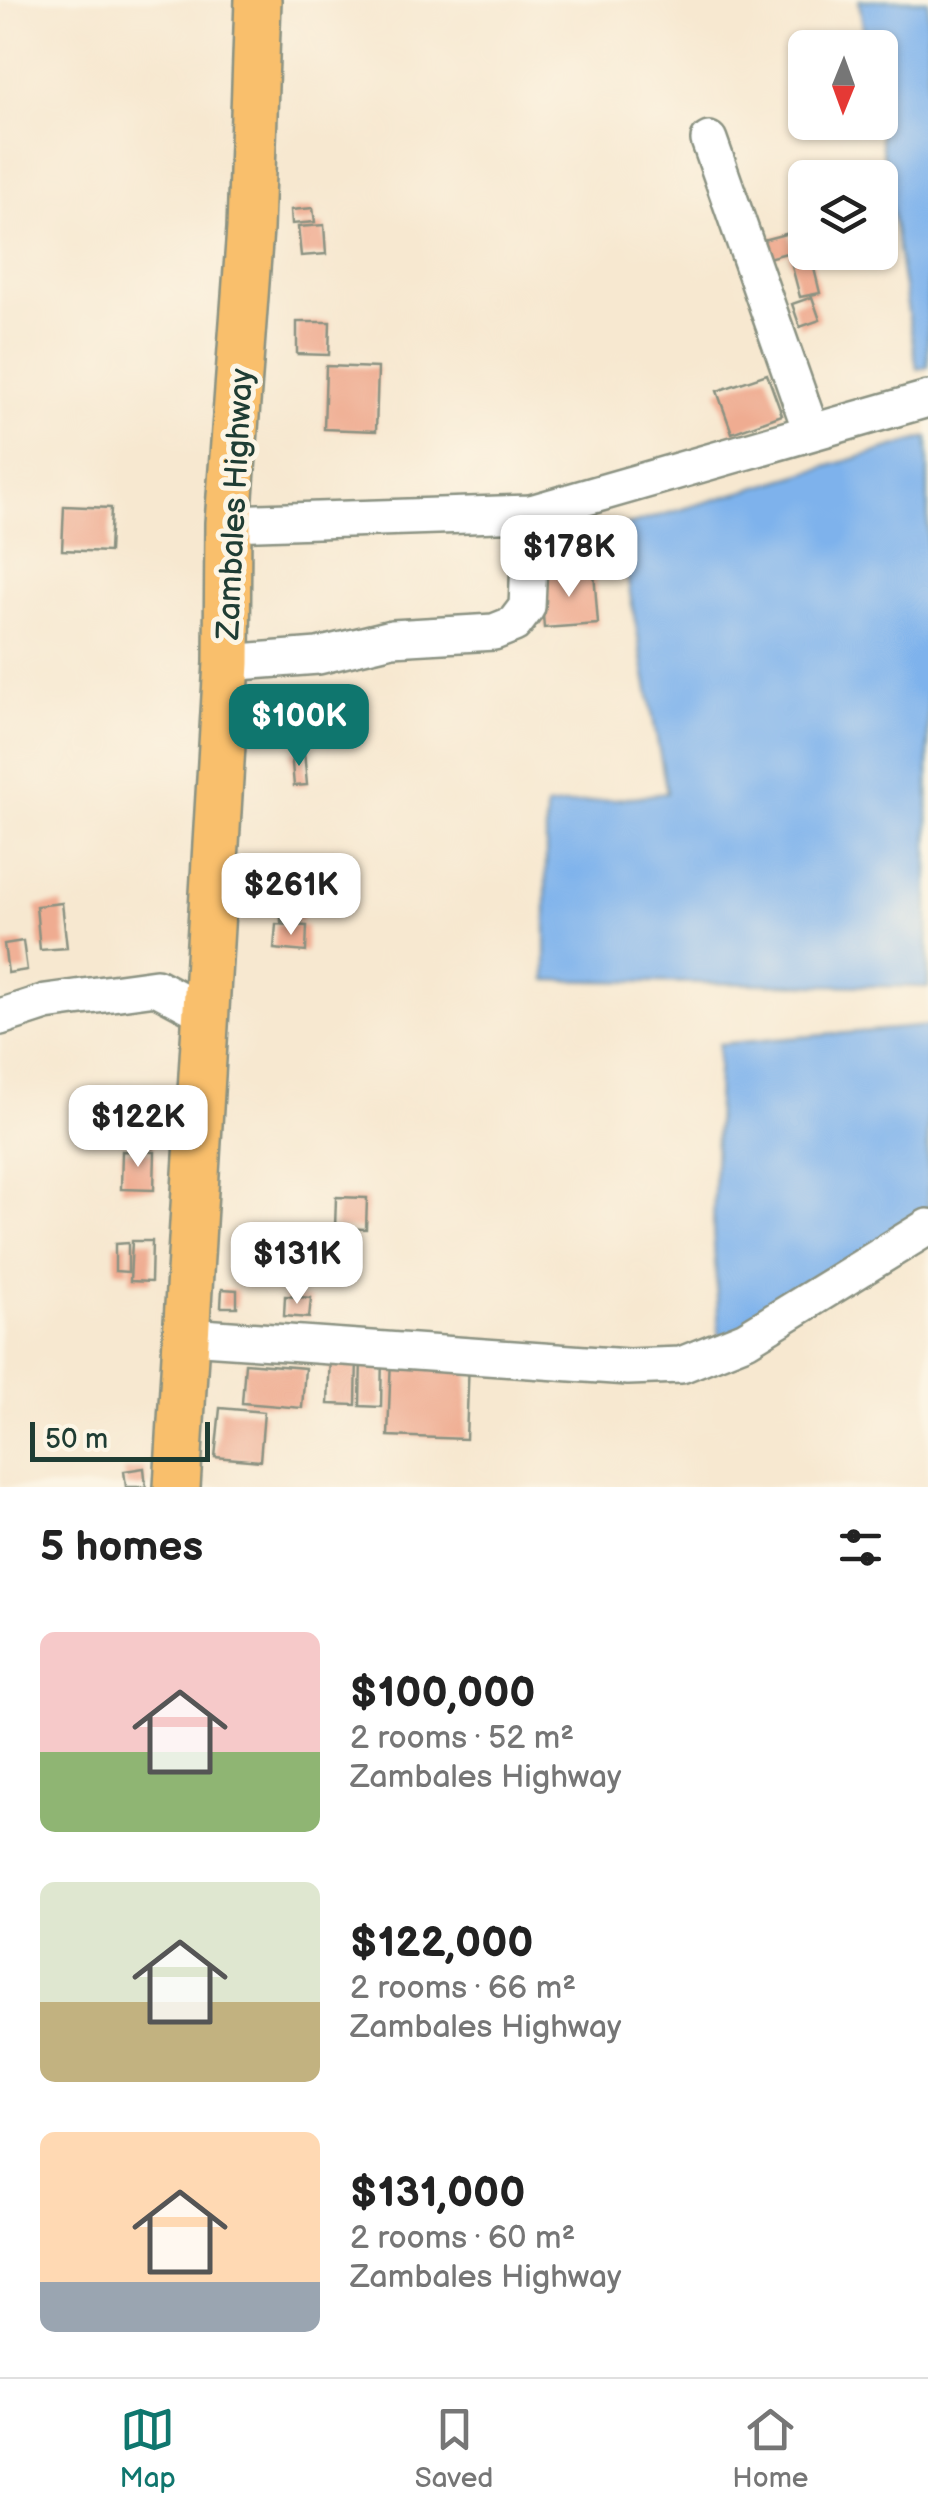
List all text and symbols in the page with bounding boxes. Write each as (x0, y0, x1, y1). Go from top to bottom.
north arrow (788, 30, 898, 140)
map controls (788, 30, 898, 270)
button: layers (788, 160, 898, 270)
street label: Zambales Highway (209, 367, 262, 642)
pin: $178K (499, 515, 639, 600)
text: $178K (522, 528, 616, 567)
pin: $100K (229, 684, 369, 769)
text: $100K (251, 697, 347, 736)
pin: $261K (221, 853, 361, 938)
text: $261K (244, 866, 338, 905)
pin: $122K (68, 1085, 208, 1170)
text: $122K (91, 1098, 185, 1137)
pin: $131K (227, 1222, 367, 1307)
text: $131K (253, 1235, 341, 1274)
scale bar (30, 1417, 210, 1462)
text: 50 m (45, 1423, 108, 1456)
icon: filters (833, 1520, 888, 1575)
text: 5 homes (40, 1522, 203, 1573)
text: $100,000 (350, 1668, 536, 1719)
icon: home (120, 1672, 240, 1792)
text: 2 rooms · 52 m² (350, 1719, 574, 1758)
text: Zambales Highway (350, 1758, 622, 1797)
text: $122,000 (350, 1918, 534, 1969)
icon: home (120, 1922, 240, 2042)
text: 2 rooms · 66 m² (350, 1969, 576, 2008)
text: Zambales Highway (350, 2008, 622, 2047)
text: $131,000 (350, 2168, 525, 2219)
icon: home (120, 2172, 240, 2292)
text: 2 rooms · 60 m² (350, 2219, 575, 2258)
text: Zambales Highway (350, 2258, 622, 2297)
tab: Map (120, 2402, 176, 2495)
tab: Saved (415, 2402, 493, 2495)
tab: Home (732, 2402, 808, 2495)

